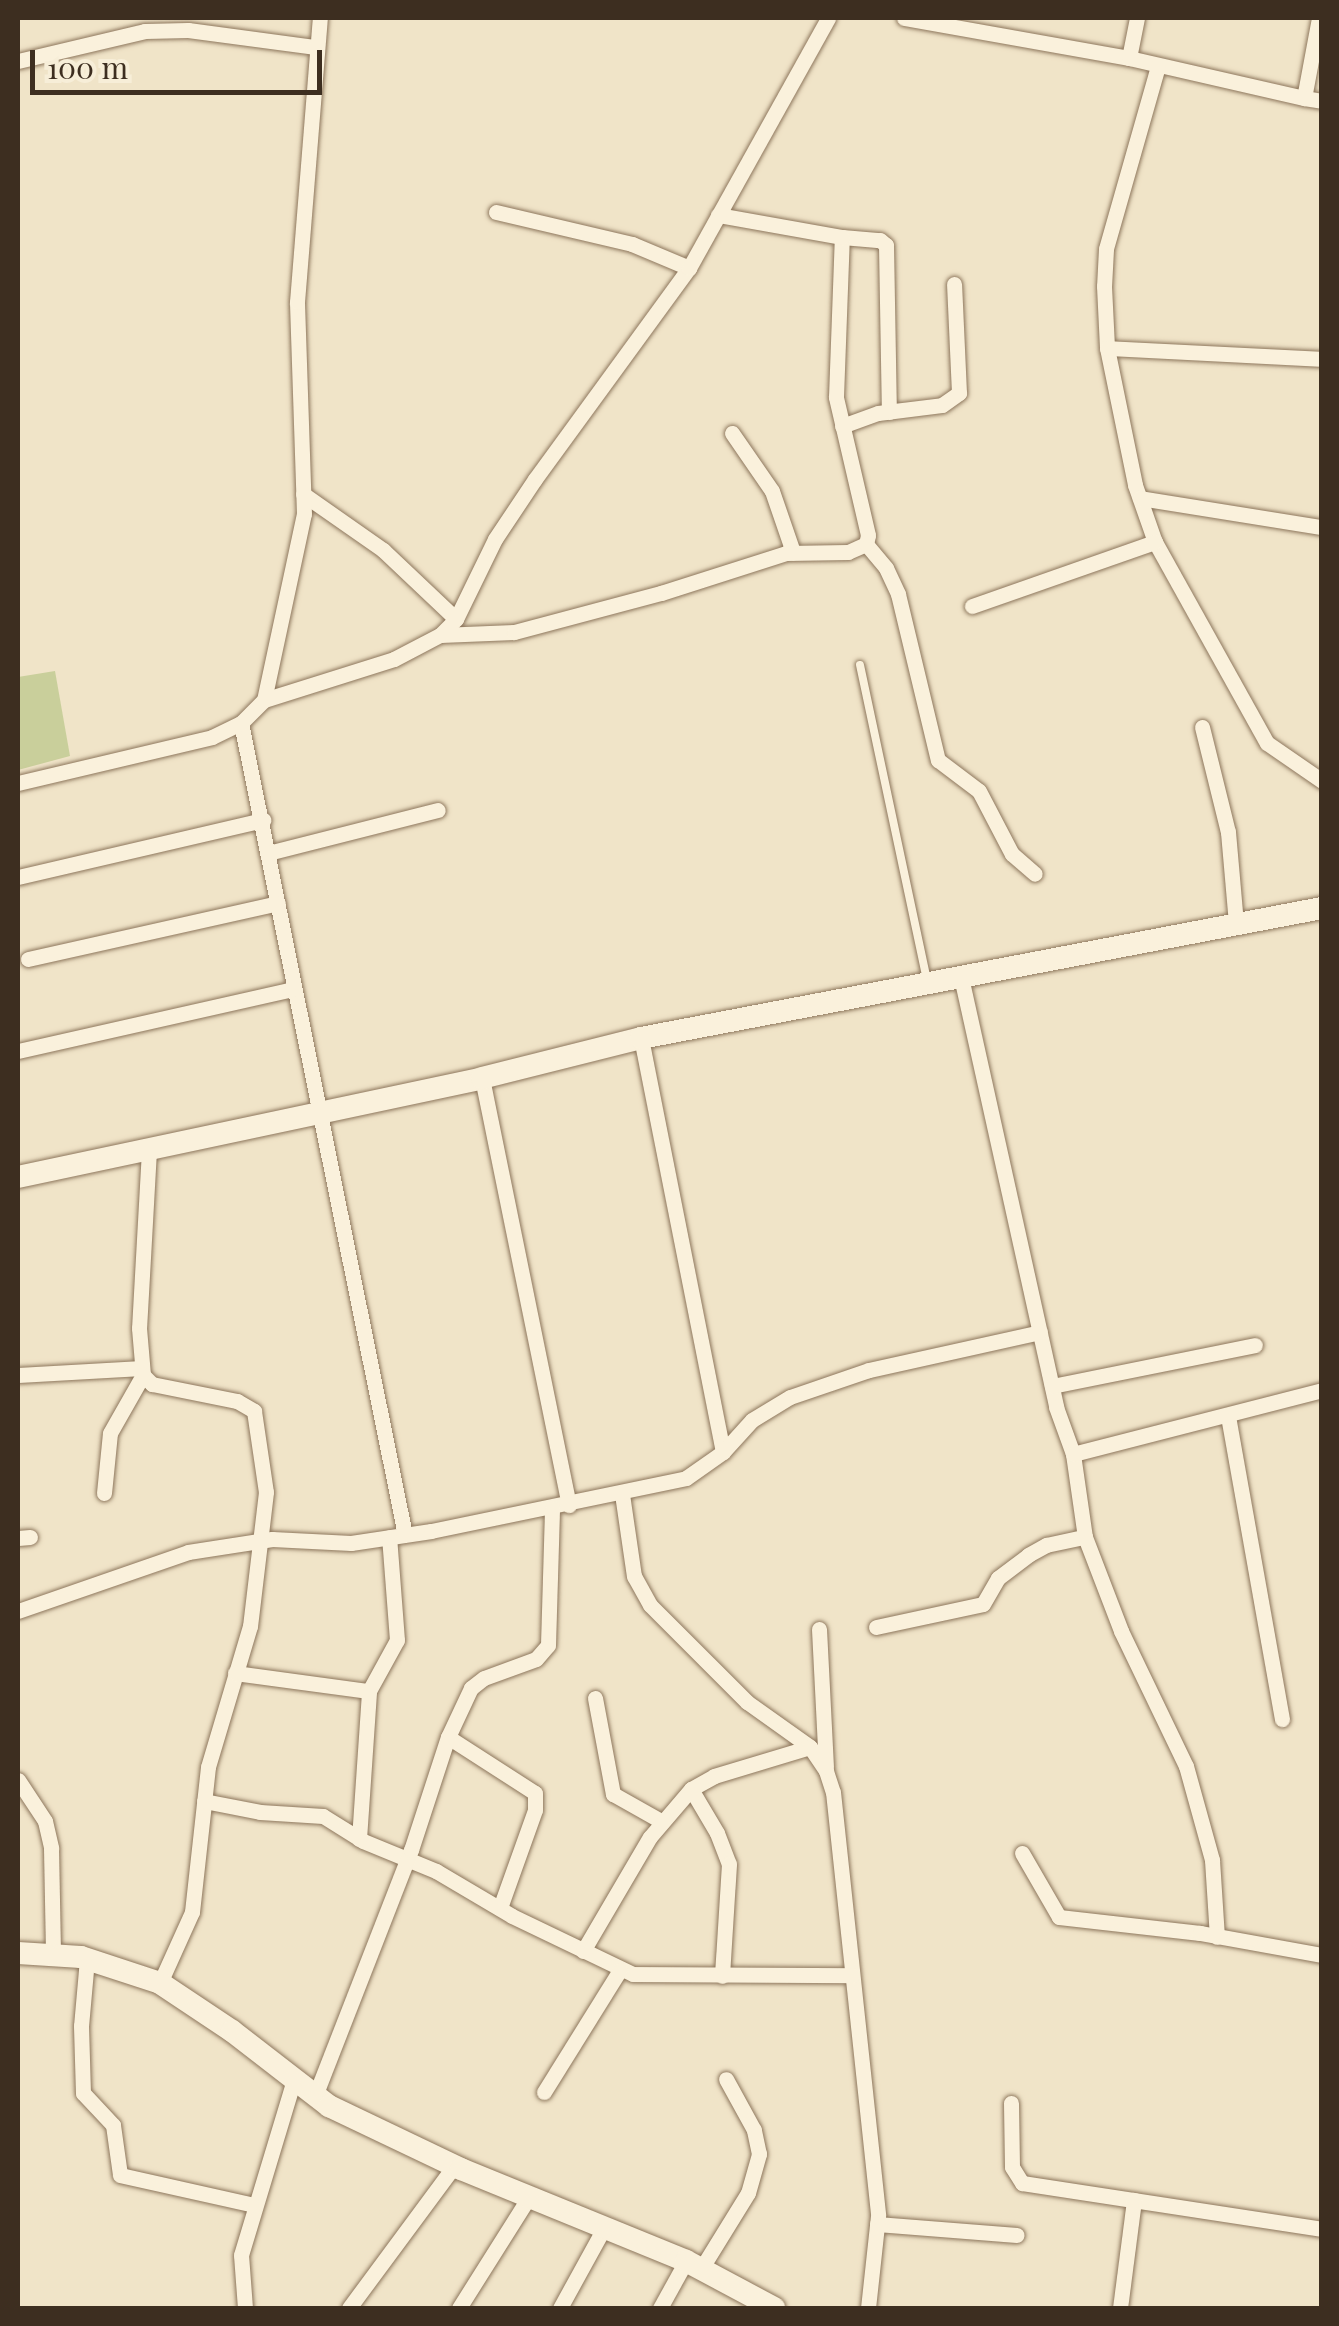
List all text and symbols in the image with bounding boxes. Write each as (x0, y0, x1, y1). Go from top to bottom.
scale bar (35, 30, 328, 92)
text: 100 m (47, 47, 128, 87)

